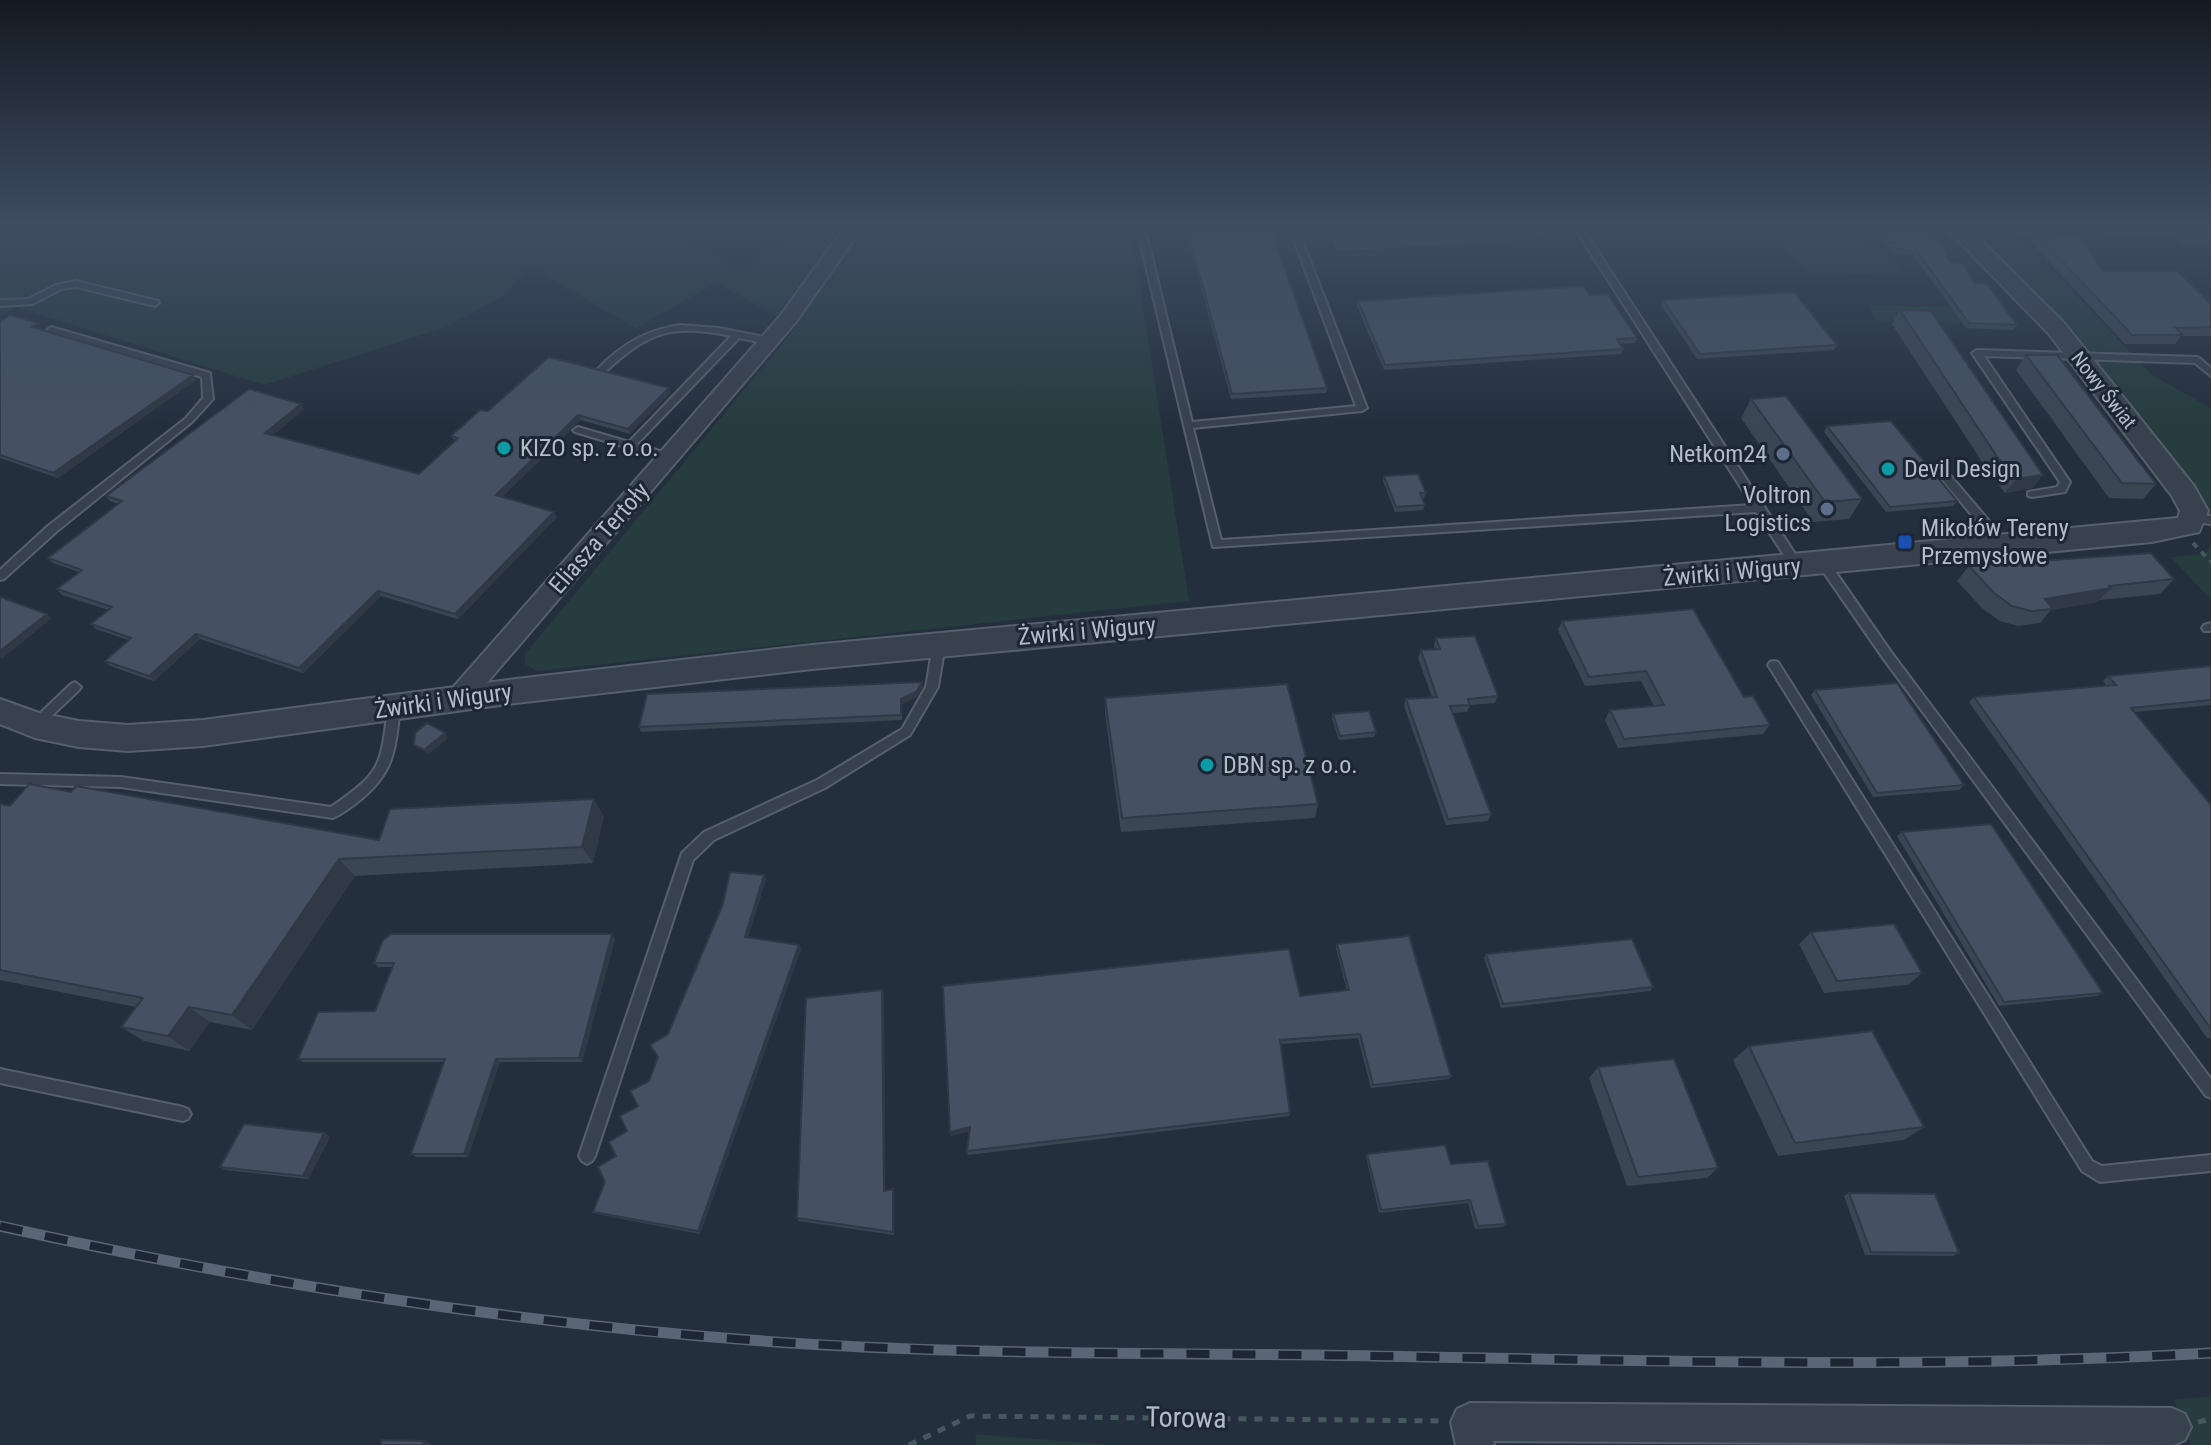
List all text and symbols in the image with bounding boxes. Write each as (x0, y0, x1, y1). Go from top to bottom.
street label: Nowy Świat (2066, 346, 2142, 434)
place label: KIZO sp. z o.o. (520, 434, 659, 462)
marker: KIZO sp. z o.o. (495, 439, 513, 457)
place label: Netkom24 (1669, 440, 1767, 468)
marker: Netkom24 (1774, 445, 1792, 463)
place label: Devil Design (1904, 455, 2020, 483)
marker: Devil Design (1879, 460, 1897, 478)
street label: Eliasza Tertoły (543, 477, 655, 599)
place label: Voltron Logistics (1725, 481, 1811, 537)
marker: Voltron Logistics (1818, 500, 1836, 518)
place label: Mikołów Tereny Przemysłowe (1921, 514, 2069, 570)
marker: Mikołów Tereny Przemysłowe (1896, 533, 1914, 551)
street label: Żwirki i Wigury (1662, 552, 1802, 592)
street label: Żwirki i Wigury (1017, 611, 1157, 651)
street label: Żwirki i Wigury (373, 678, 513, 724)
place label: DBN sp. z o.o. (1223, 751, 1358, 779)
marker: DBN sp. z o.o. (1198, 756, 1216, 774)
street label: Torowa (1145, 1400, 1227, 1435)

